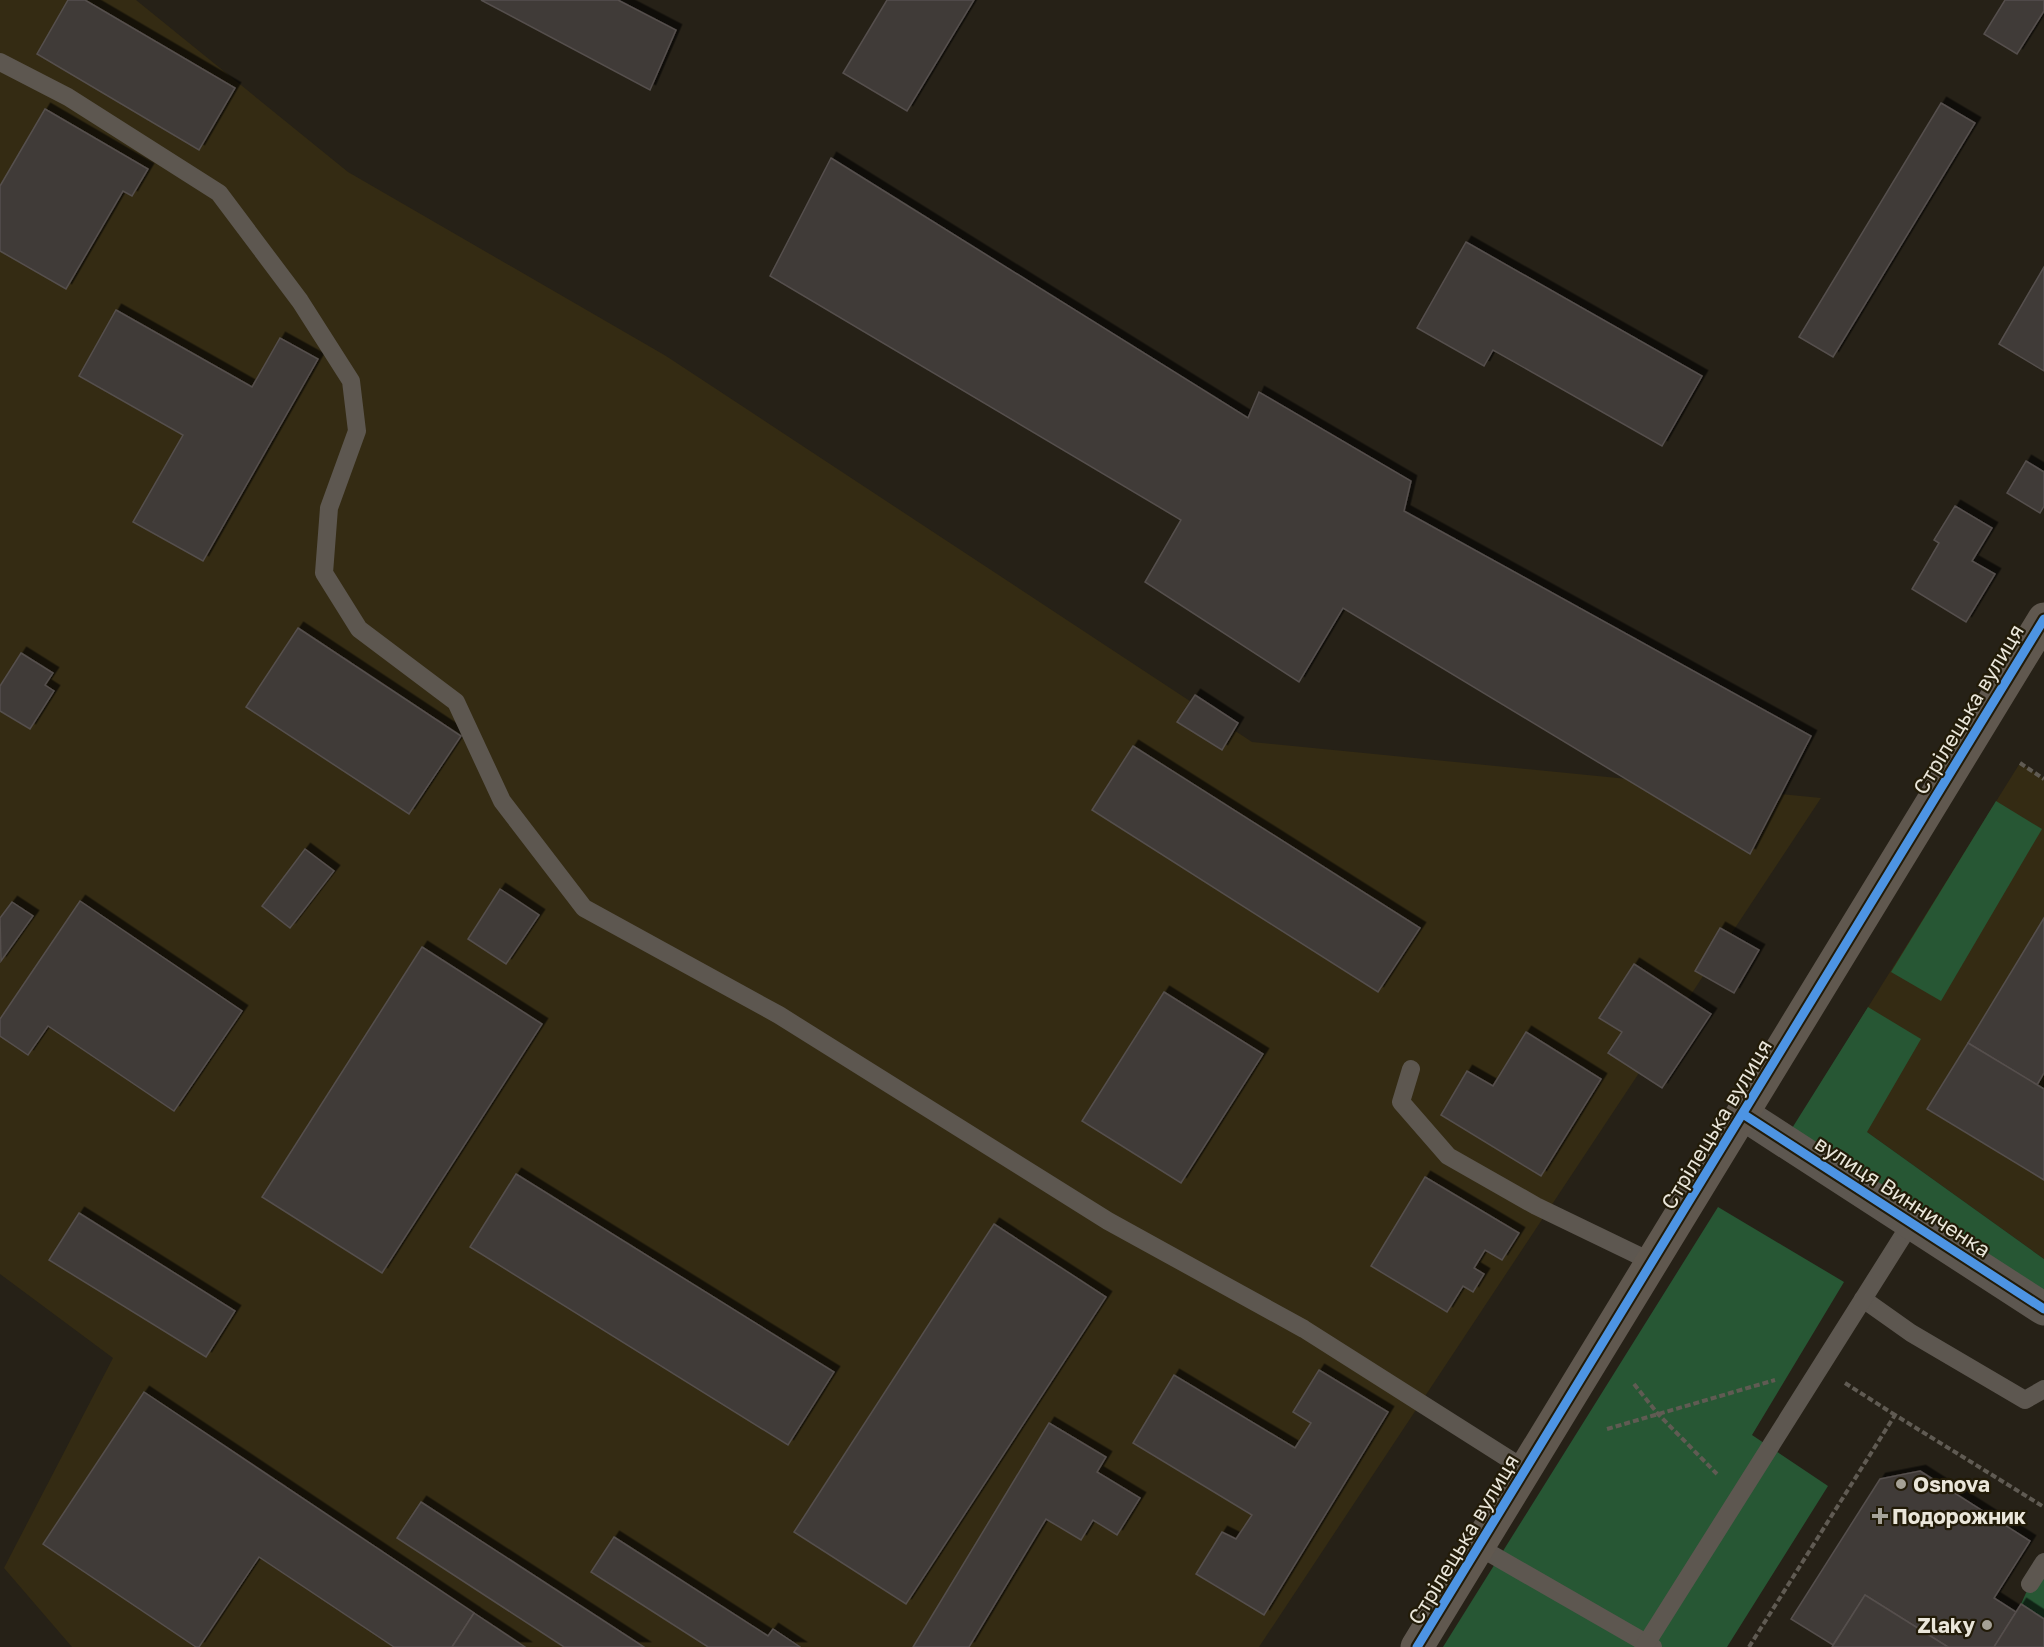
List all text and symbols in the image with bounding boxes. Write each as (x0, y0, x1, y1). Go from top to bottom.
street label: Стрілецька вулиця (1907, 619, 2029, 799)
street label: Стрілецька вулиця (1655, 1034, 1777, 1214)
street label: вулиця Винниченка (1810, 1130, 1996, 1262)
street label: Стрілецька вулиця (1402, 1449, 1524, 1629)
place label: Osnova (1913, 1471, 1990, 1497)
marker: Osnova (1894, 1477, 1908, 1491)
place label: Подорожник (1892, 1503, 2026, 1529)
marker: Подорожник (1873, 1509, 1887, 1523)
place label: Zlaky (1918, 1612, 1975, 1638)
marker: Zlaky (1980, 1618, 1994, 1632)

